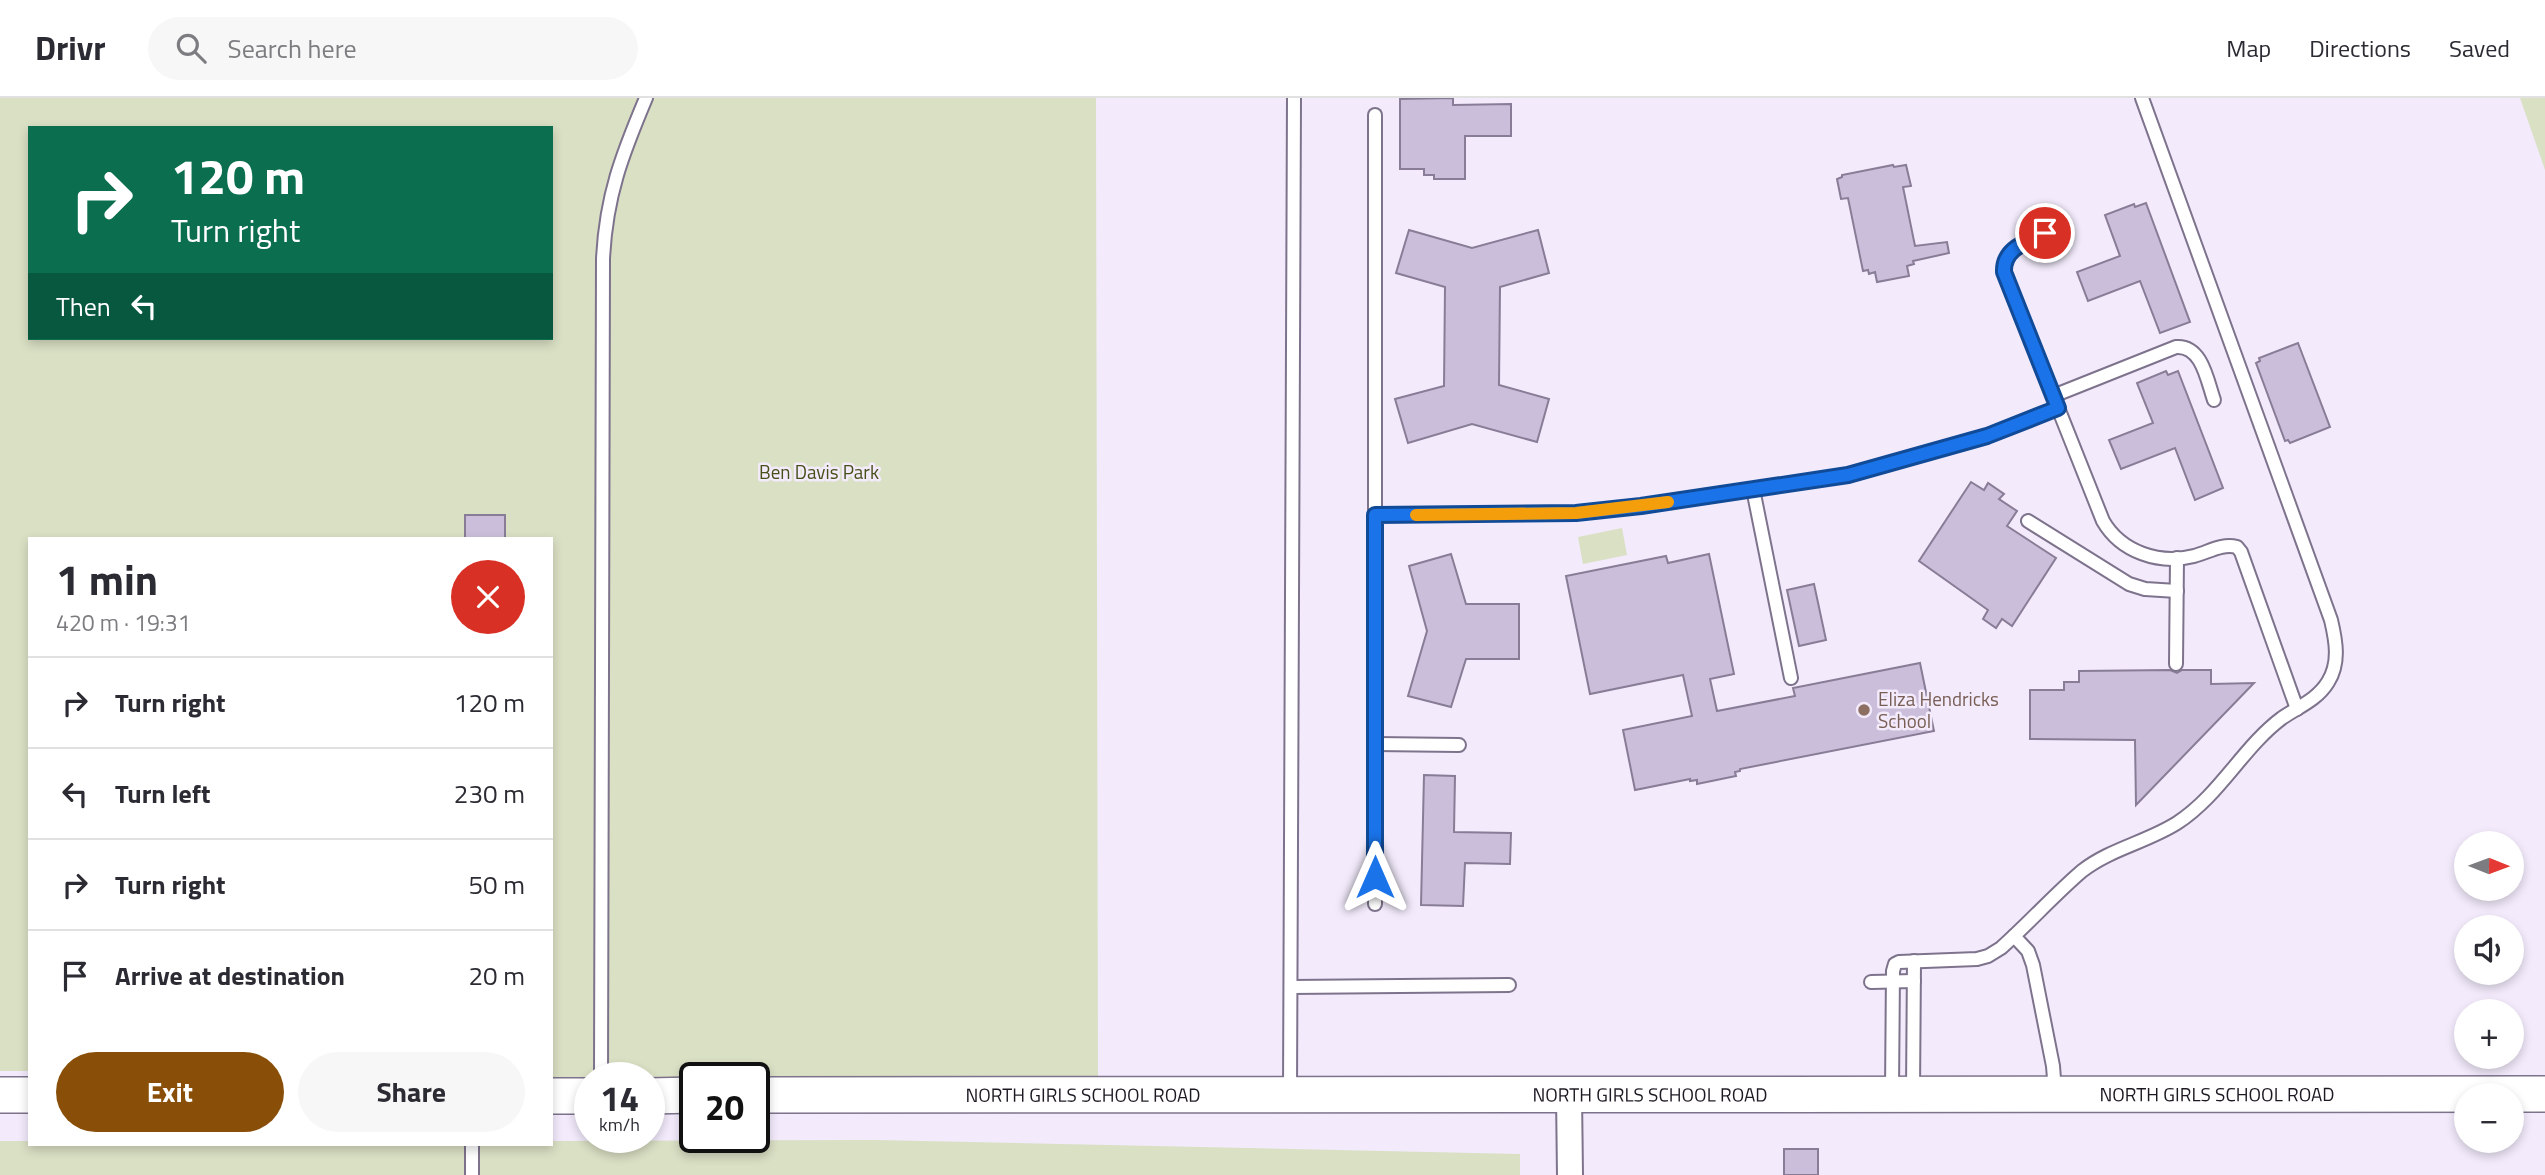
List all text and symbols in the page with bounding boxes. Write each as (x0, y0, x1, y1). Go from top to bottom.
search box (148, 17, 638, 80)
text: Drivr (35, 23, 106, 73)
icon: search (172, 29, 210, 67)
text: Search here (228, 29, 357, 68)
text: Map (2226, 30, 2271, 66)
text: Directions (2309, 30, 2411, 66)
text: Saved (2449, 30, 2510, 66)
text: 120 m (171, 138, 305, 213)
icon: right (56, 154, 147, 245)
pin (2015, 203, 2075, 263)
text: Turn right (171, 206, 300, 254)
icon: arrive (2026, 214, 2064, 252)
text: Then (56, 287, 111, 326)
icon: left (125, 287, 163, 325)
park label: Ben Davis Park (759, 457, 879, 486)
text: 1 min (56, 547, 158, 611)
button: close (451, 560, 525, 634)
text: 420 m · 19:31 (56, 605, 191, 640)
text: Turn right (115, 683, 226, 722)
text: 120 m (454, 683, 525, 722)
icon: right (56, 684, 94, 722)
place label: Eliza Hendricks School (1878, 684, 1999, 735)
marker: Eliza Hendricks School (1856, 702, 1872, 718)
text: Turn left (115, 774, 210, 813)
text: 230 m (454, 774, 525, 813)
icon: left (56, 775, 94, 813)
north arrow (2454, 831, 2524, 901)
map controls (2454, 831, 2524, 1153)
position arrow (1338, 840, 1412, 914)
text: Turn right (115, 865, 226, 904)
text: 50 m (468, 865, 525, 904)
icon: right (56, 866, 94, 904)
button: sound (2454, 915, 2524, 985)
text: Arrive at destination (115, 956, 345, 995)
text: 20 m (468, 956, 525, 995)
icon: arrive (56, 957, 94, 995)
button: + (2454, 999, 2524, 1069)
button: Exit (56, 1052, 284, 1132)
button: Share (298, 1052, 525, 1132)
speed limit sign: 20 (679, 1062, 770, 1153)
text: 14 (600, 1071, 639, 1125)
street label: NORTH GIRLS SCHOOL ROAD (1532, 1079, 1768, 1109)
street label: NORTH GIRLS SCHOOL ROAD (2099, 1079, 2335, 1108)
street label: NORTH GIRLS SCHOOL ROAD (965, 1080, 1201, 1109)
button: − (2454, 1083, 2524, 1153)
text: km/h (599, 1111, 640, 1138)

